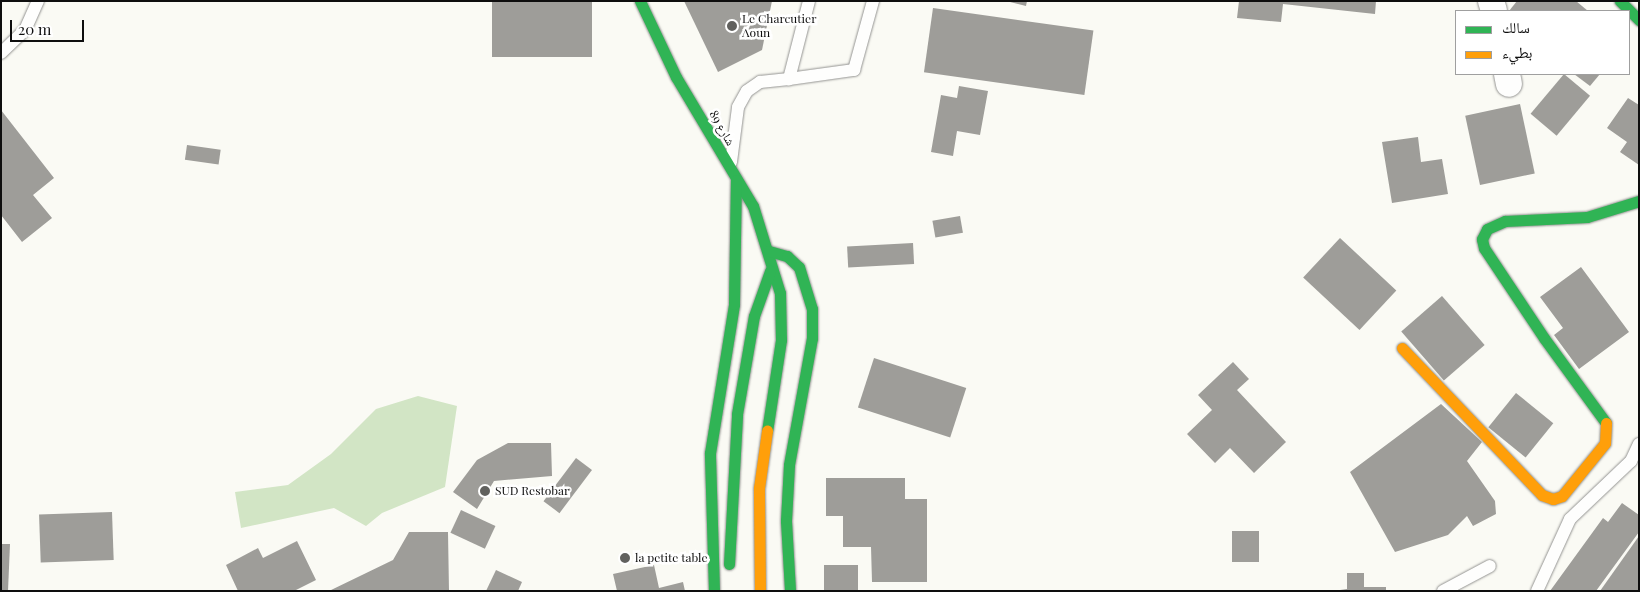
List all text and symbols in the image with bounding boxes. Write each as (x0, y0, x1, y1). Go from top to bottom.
scale bar (12, 10, 86, 42)
legend (1455, 10, 1630, 75)
place label: Le Charcutier Aoun (742, 12, 816, 40)
text: سالك (1502, 17, 1530, 37)
text: 20 m (18, 19, 51, 39)
marker: Le Charcutier Aoun (726, 20, 738, 32)
text: بطيء (1502, 42, 1532, 62)
street label: شارع 89 (706, 108, 738, 148)
place label: SUD Restobar (495, 484, 569, 498)
marker: SUD Restobar (479, 485, 491, 497)
place label: la petite table (635, 551, 708, 565)
marker: la petite table (619, 552, 631, 564)

